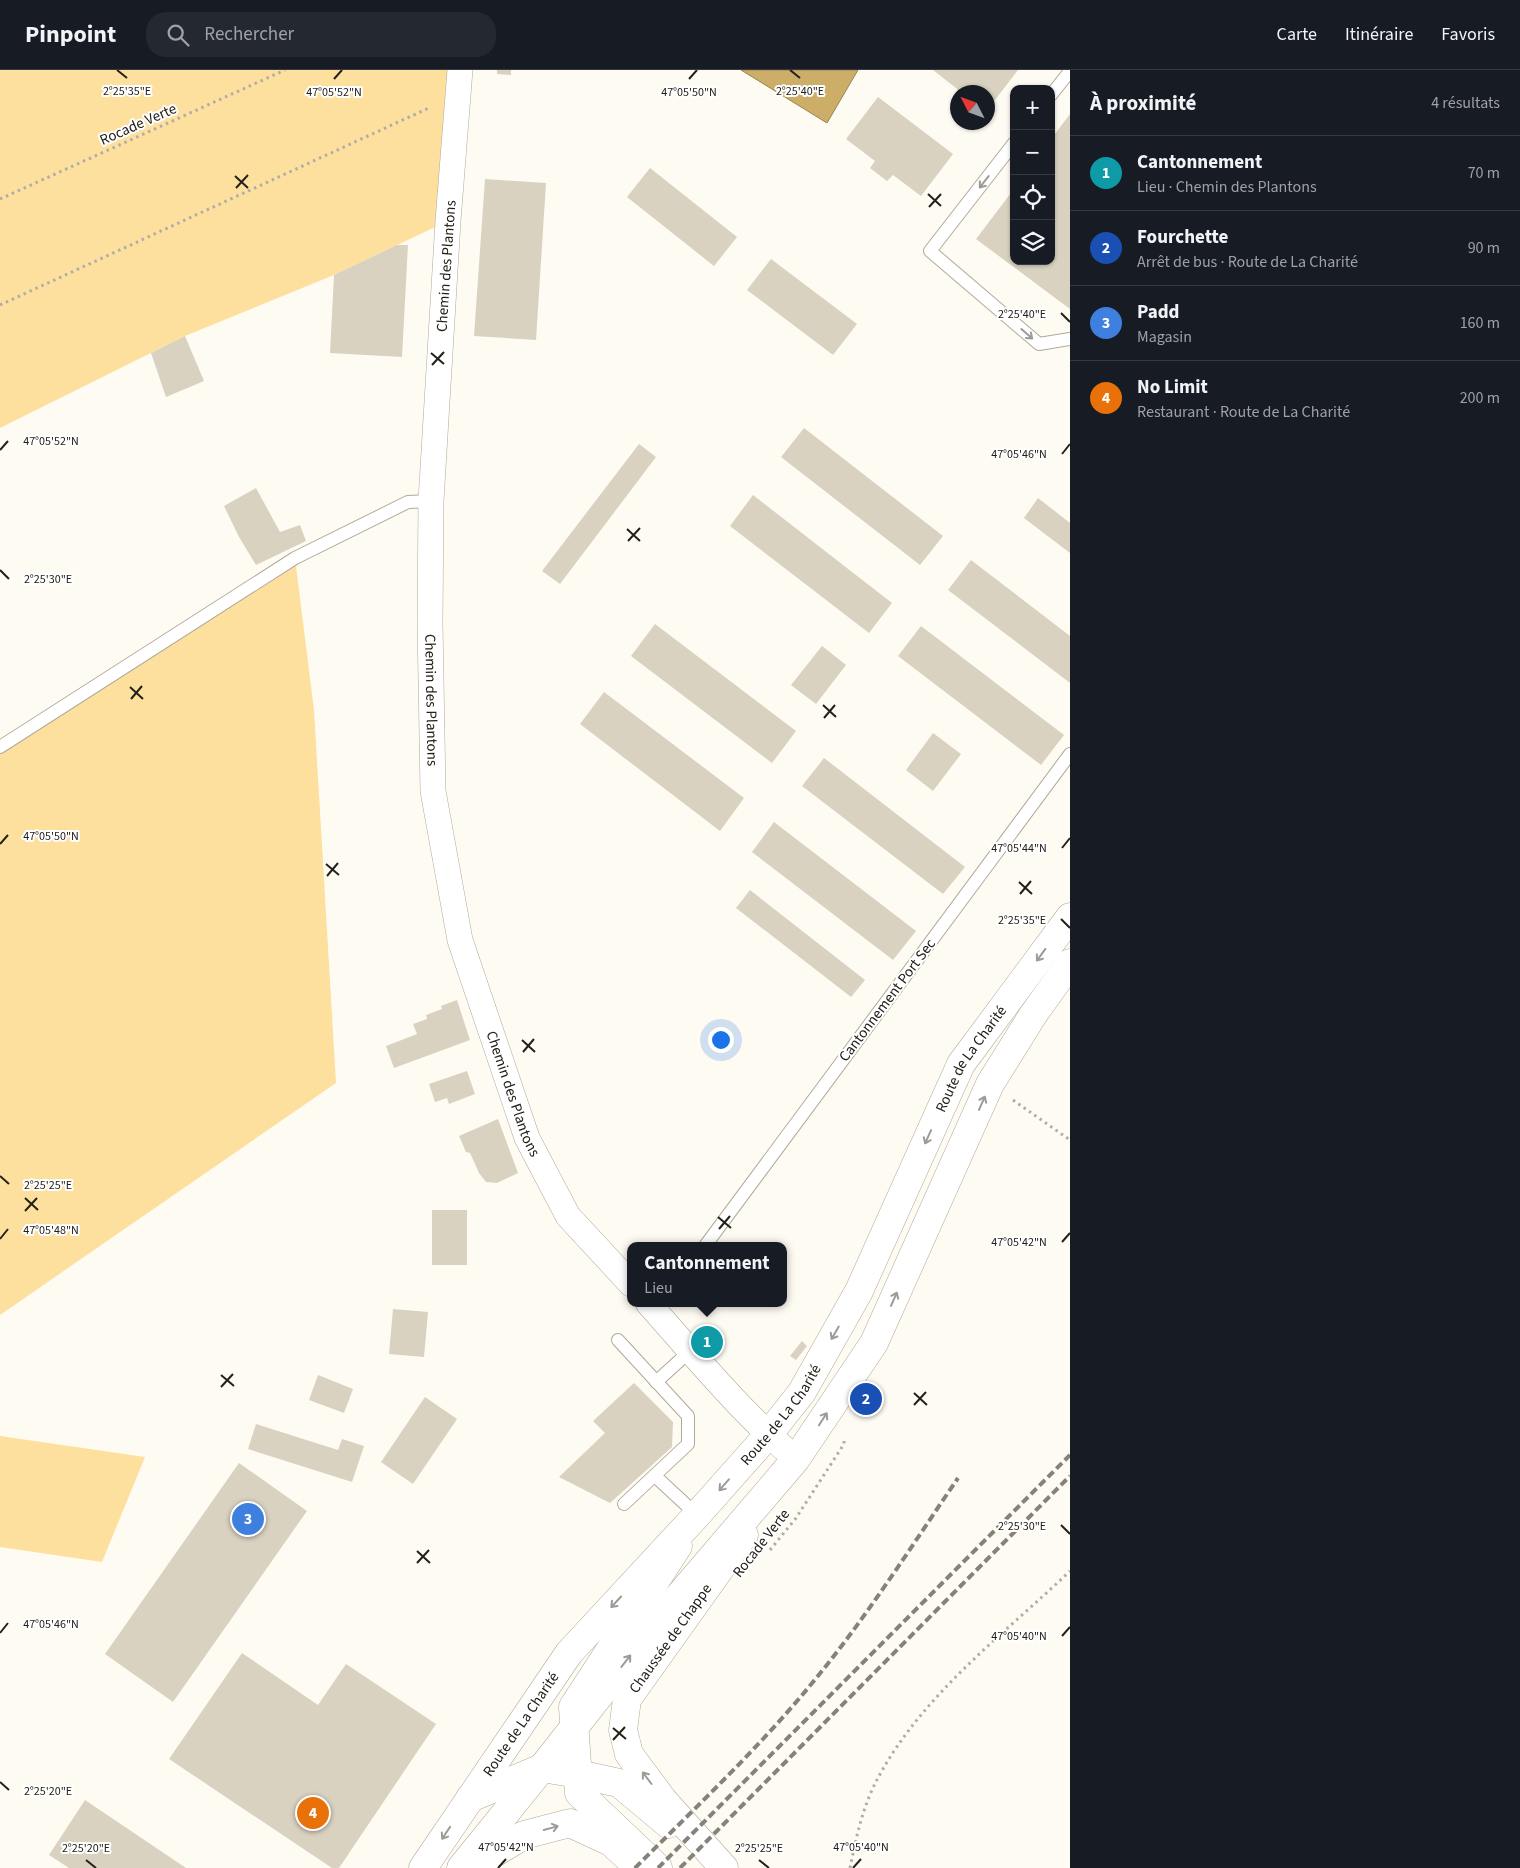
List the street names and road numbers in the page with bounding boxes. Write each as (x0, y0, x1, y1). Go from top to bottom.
street label: Rocade Verte (96, 98, 180, 151)
street label: Chemin des Plantons (431, 199, 462, 333)
street label: Chemin des Plantons (419, 634, 443, 766)
street label: Cantonnement Port Sec (834, 934, 941, 1066)
street label: Route de La Charité (931, 1001, 1012, 1116)
street label: Chemin des Plantons (480, 1028, 545, 1161)
street label: Route de La Charité (736, 1361, 826, 1470)
street label: Rocade Verte (728, 1505, 795, 1582)
street label: Chaussée de Chappe (624, 1580, 717, 1698)
street label: Route de La Charité (478, 1668, 564, 1781)

